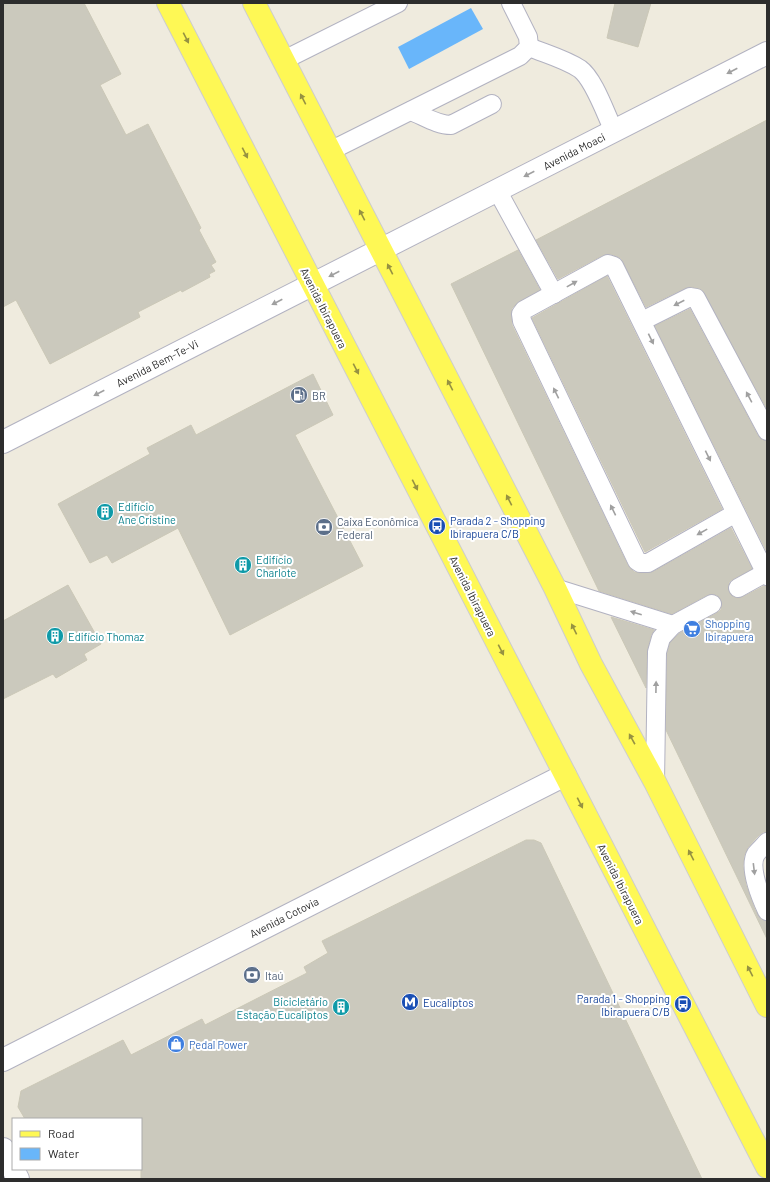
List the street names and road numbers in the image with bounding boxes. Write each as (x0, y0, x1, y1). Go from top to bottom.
street label: Avenida Moaci (541, 130, 607, 172)
street label: Avenida Ibirapuera (298, 266, 350, 350)
street label: Avenida Bem-Te-Vi (114, 337, 200, 389)
street label: Avenida Ibirapuera (447, 554, 499, 638)
street label: Avenida Ibirapuera (595, 842, 647, 926)
street label: Avenida Cotovia (247, 894, 321, 940)

